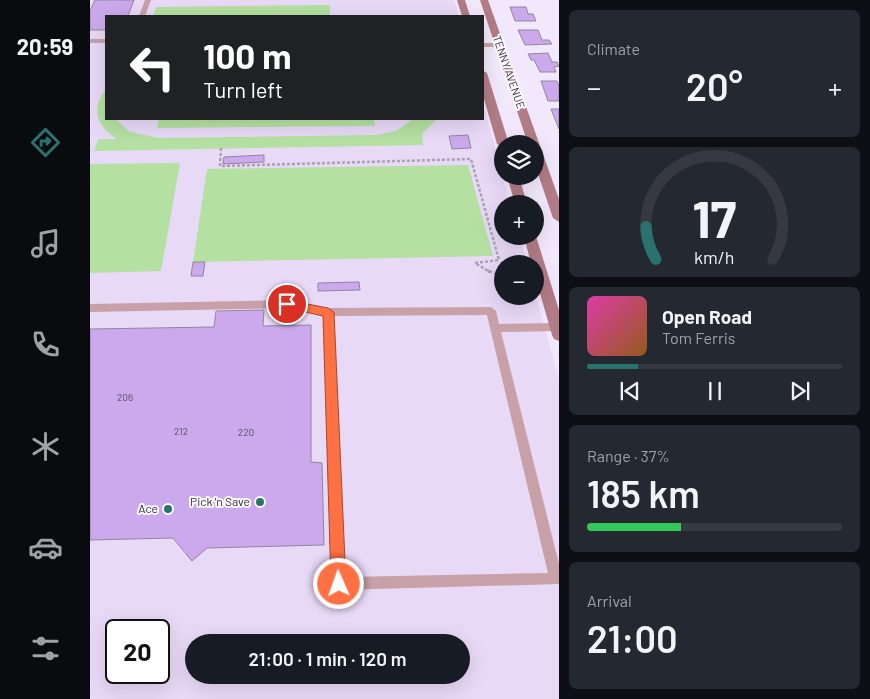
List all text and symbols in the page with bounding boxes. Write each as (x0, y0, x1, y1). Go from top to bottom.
text: 20:59 (17, 33, 73, 59)
text: 100 m (203, 34, 292, 76)
street label: TENNY AVENUE (491, 34, 528, 110)
icon: left (120, 35, 185, 100)
text: Climate (587, 39, 640, 58)
text: 20° (686, 63, 743, 109)
text: − (587, 70, 601, 104)
text: + (828, 70, 842, 104)
text: Turn left (203, 76, 283, 102)
icon: directions (28, 125, 63, 160)
map controls (494, 135, 544, 305)
button: layers (494, 135, 544, 185)
text: 17 (692, 186, 737, 248)
button: + (494, 195, 544, 245)
icon: music (28, 226, 63, 261)
text: km/h (694, 246, 735, 268)
button: − (494, 255, 544, 305)
pin (266, 283, 308, 325)
icon: arrive (273, 290, 301, 318)
text: Open Road (662, 305, 752, 328)
icon: phone (28, 327, 63, 362)
text: Tom Ferris (662, 328, 736, 347)
icon: previous (616, 377, 644, 405)
icon: pause (701, 377, 729, 405)
icon: next (786, 377, 814, 405)
house number: 206 (117, 391, 133, 403)
house number: 212 (174, 425, 188, 437)
house number: 220 (238, 426, 254, 438)
icon: climate (28, 429, 63, 464)
text: Range · 37% (587, 446, 670, 465)
text: 185 km (587, 470, 700, 516)
place label: Pick 'n Save (190, 494, 250, 508)
marker: Pick 'n Save (254, 496, 266, 508)
place label: Ace (138, 501, 158, 515)
marker: Ace (162, 503, 174, 515)
icon: car (28, 530, 63, 565)
position arrow (312, 557, 364, 609)
text: Arrival (587, 591, 632, 610)
text: 21:00 (587, 615, 678, 661)
speed limit sign: 20 (105, 619, 170, 684)
icon: filters (28, 631, 63, 666)
text: 21:00 · 1 min · 120 m (248, 647, 407, 670)

